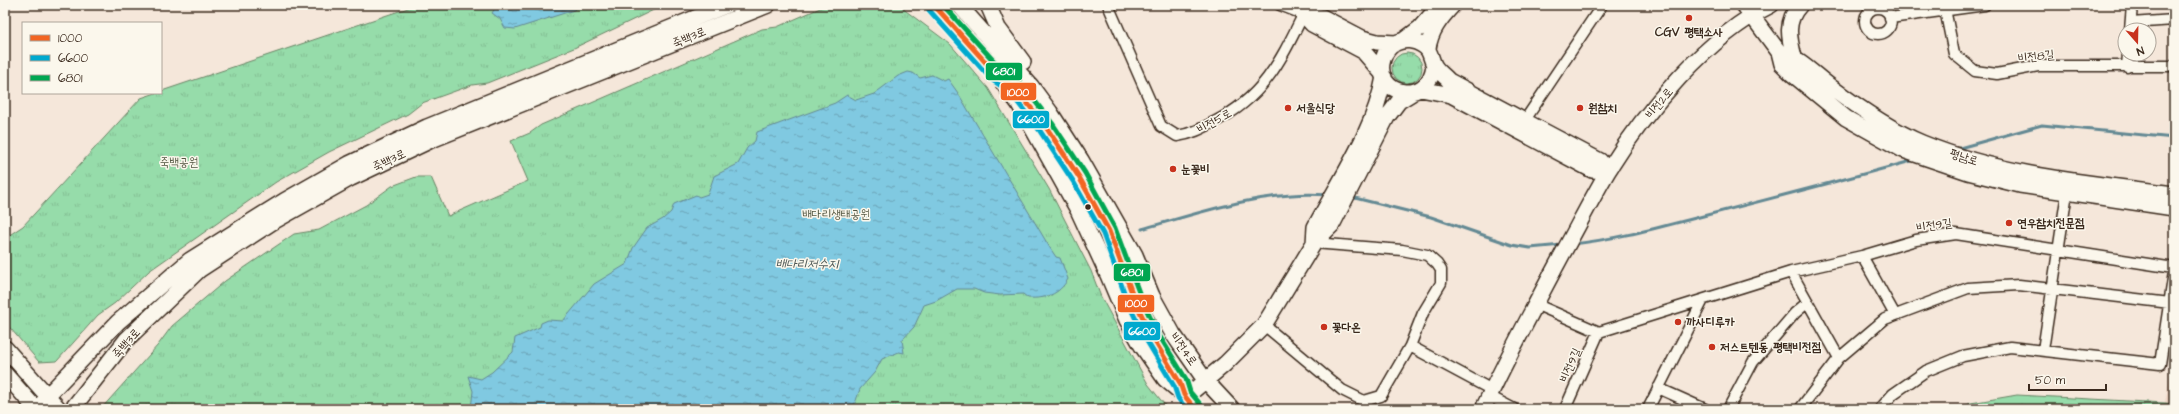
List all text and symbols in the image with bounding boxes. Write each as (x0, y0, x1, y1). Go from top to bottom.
marker: CGV 평택소사 (1684, 13, 1694, 23)
legend (22, 22, 162, 94)
north arrow (2117, 22, 2157, 62)
street label: 죽백3로 (670, 23, 709, 52)
place label: CGV 평택소사 (1655, 24, 1723, 41)
text: 1000 (58, 30, 83, 47)
text: N (2134, 43, 2146, 59)
street label: 비전8길 (2017, 46, 2056, 67)
text: 6600 (58, 50, 89, 67)
line badge: 6801 (985, 62, 1023, 81)
text: 6801 (993, 64, 1016, 79)
text: 6801 (58, 70, 83, 87)
line badge: 1000 (1000, 82, 1037, 101)
street label: 비전2로 (1641, 84, 1677, 123)
text: 1000 (1007, 85, 1029, 100)
place label: 서울식당 (1296, 100, 1335, 117)
place label: 원참치 (1588, 100, 1617, 117)
marker: 서울식당 (1283, 103, 1293, 113)
marker: 원참치 (1575, 103, 1585, 113)
street label: 비전5로 (1194, 105, 1235, 138)
line badge: 6600 (1012, 110, 1050, 129)
text: 6600 (1017, 112, 1045, 127)
street label: 죽백3로 (370, 145, 409, 176)
street label: 평남로 (1947, 145, 1980, 170)
park label: 죽백공원 (160, 154, 198, 171)
place label: 눈꽃비 (1181, 161, 1210, 178)
marker: 눈꽃비 (1168, 164, 1178, 174)
unlabelled marker (1083, 202, 1093, 212)
park label: 배다리생태공원 (802, 206, 870, 223)
street label: 비전9길 (1915, 215, 1953, 236)
place label: 연우참치전문점 (2017, 215, 2085, 232)
marker: 연우참치전문점 (2004, 218, 2014, 228)
water label: 배다리저수지 (776, 255, 840, 273)
line badge: 6801 (1113, 263, 1151, 282)
text: 6801 (1121, 265, 1144, 280)
line badge: 1000 (1117, 294, 1155, 313)
text: 1000 (1125, 296, 1147, 311)
place label: 까사디루카 (1686, 314, 1735, 331)
marker: 까사디루카 (1673, 317, 1683, 327)
place label: 꽃다온 (1332, 319, 1361, 336)
line badge: 6600 (1123, 321, 1161, 341)
marker: 꽃다온 (1319, 322, 1329, 332)
text: 6600 (1128, 324, 1156, 339)
street label: 죽백3로 (108, 325, 144, 362)
street label: 비전4로 (1166, 329, 1201, 369)
place label: 저스트텐동 평택비전점 (1720, 339, 1822, 356)
marker: 저스트텐동 평택비전점 (1707, 342, 1717, 352)
street label: 비전9길 (1555, 345, 1586, 385)
scale bar (2029, 366, 2106, 392)
text: 50 m (2035, 372, 2066, 389)

